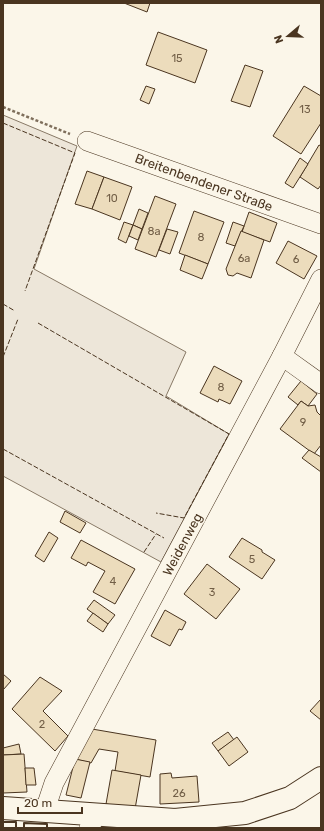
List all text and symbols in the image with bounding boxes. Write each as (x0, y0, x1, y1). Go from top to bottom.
north arrow (268, 16, 308, 56)
text: N (272, 33, 286, 45)
house number: 15 (171, 52, 183, 65)
house number: 13 (299, 103, 311, 116)
street label: Breitenbendener Straße (133, 151, 275, 214)
house number: 10 (106, 192, 118, 205)
house number: 8a (147, 225, 161, 238)
house number: 8 (198, 231, 205, 244)
house number: 6a (238, 252, 250, 265)
house number: 6 (293, 253, 300, 266)
house number: 8 (218, 381, 225, 394)
house number: 9 (300, 416, 306, 429)
street label: Weidenweg (160, 510, 206, 579)
house number: 5 (249, 553, 256, 566)
house number: 4 (110, 575, 117, 588)
house number: 3 (209, 586, 216, 599)
house number: 2 (39, 718, 45, 731)
house number: 26 (172, 787, 186, 800)
scale bar (18, 789, 82, 815)
text: 20 m (24, 796, 52, 810)

